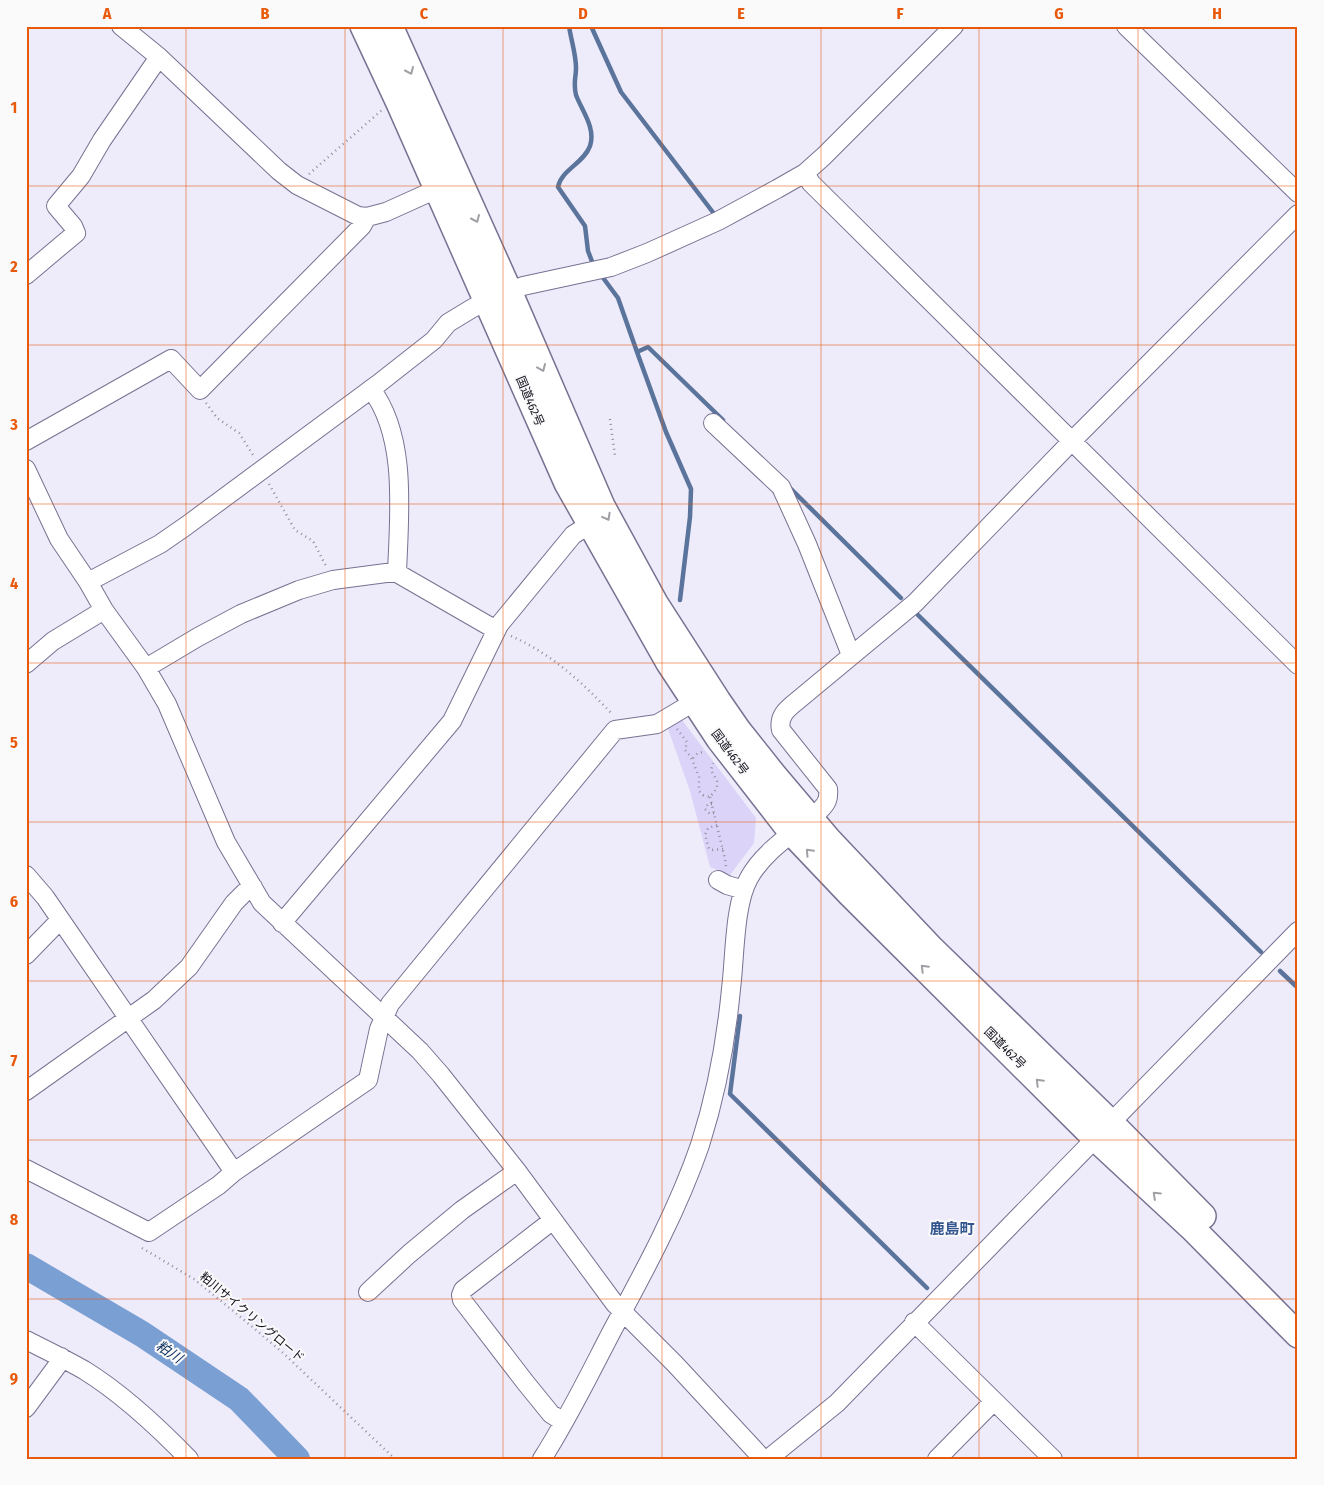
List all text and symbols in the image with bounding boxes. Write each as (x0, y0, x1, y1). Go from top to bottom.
text: A (102, 4, 112, 23)
text: B (261, 4, 270, 23)
text: C (420, 4, 429, 23)
text: D (578, 4, 588, 23)
text: E (737, 4, 745, 23)
text: F (896, 4, 904, 23)
text: G (1054, 4, 1064, 23)
text: H (1212, 4, 1222, 23)
one-way arrow (404, 66, 415, 75)
text: 1 (11, 98, 17, 117)
one-way arrow (470, 214, 481, 223)
text: 2 (9, 257, 18, 276)
one-way arrow (535, 363, 546, 372)
street label: 国道462号 (513, 374, 547, 428)
text: 3 (9, 415, 18, 434)
one-way arrow (601, 511, 611, 520)
text: 4 (10, 574, 18, 593)
street label: 国道462号 (708, 727, 752, 777)
text: 5 (10, 733, 18, 752)
one-way arrow (806, 849, 815, 858)
text: 6 (10, 892, 18, 911)
one-way arrow (920, 964, 929, 973)
street label: 国道462号 (981, 1024, 1029, 1072)
text: 7 (11, 1051, 18, 1070)
one-way arrow (1035, 1079, 1044, 1088)
one-way arrow (1152, 1192, 1161, 1201)
text: 8 (10, 1210, 19, 1229)
district label: 鹿島町 (929, 1220, 975, 1238)
street label: 粕川サイクリングロード (197, 1269, 307, 1365)
water label: 粕川 (153, 1337, 187, 1368)
text: 9 (10, 1369, 18, 1388)

